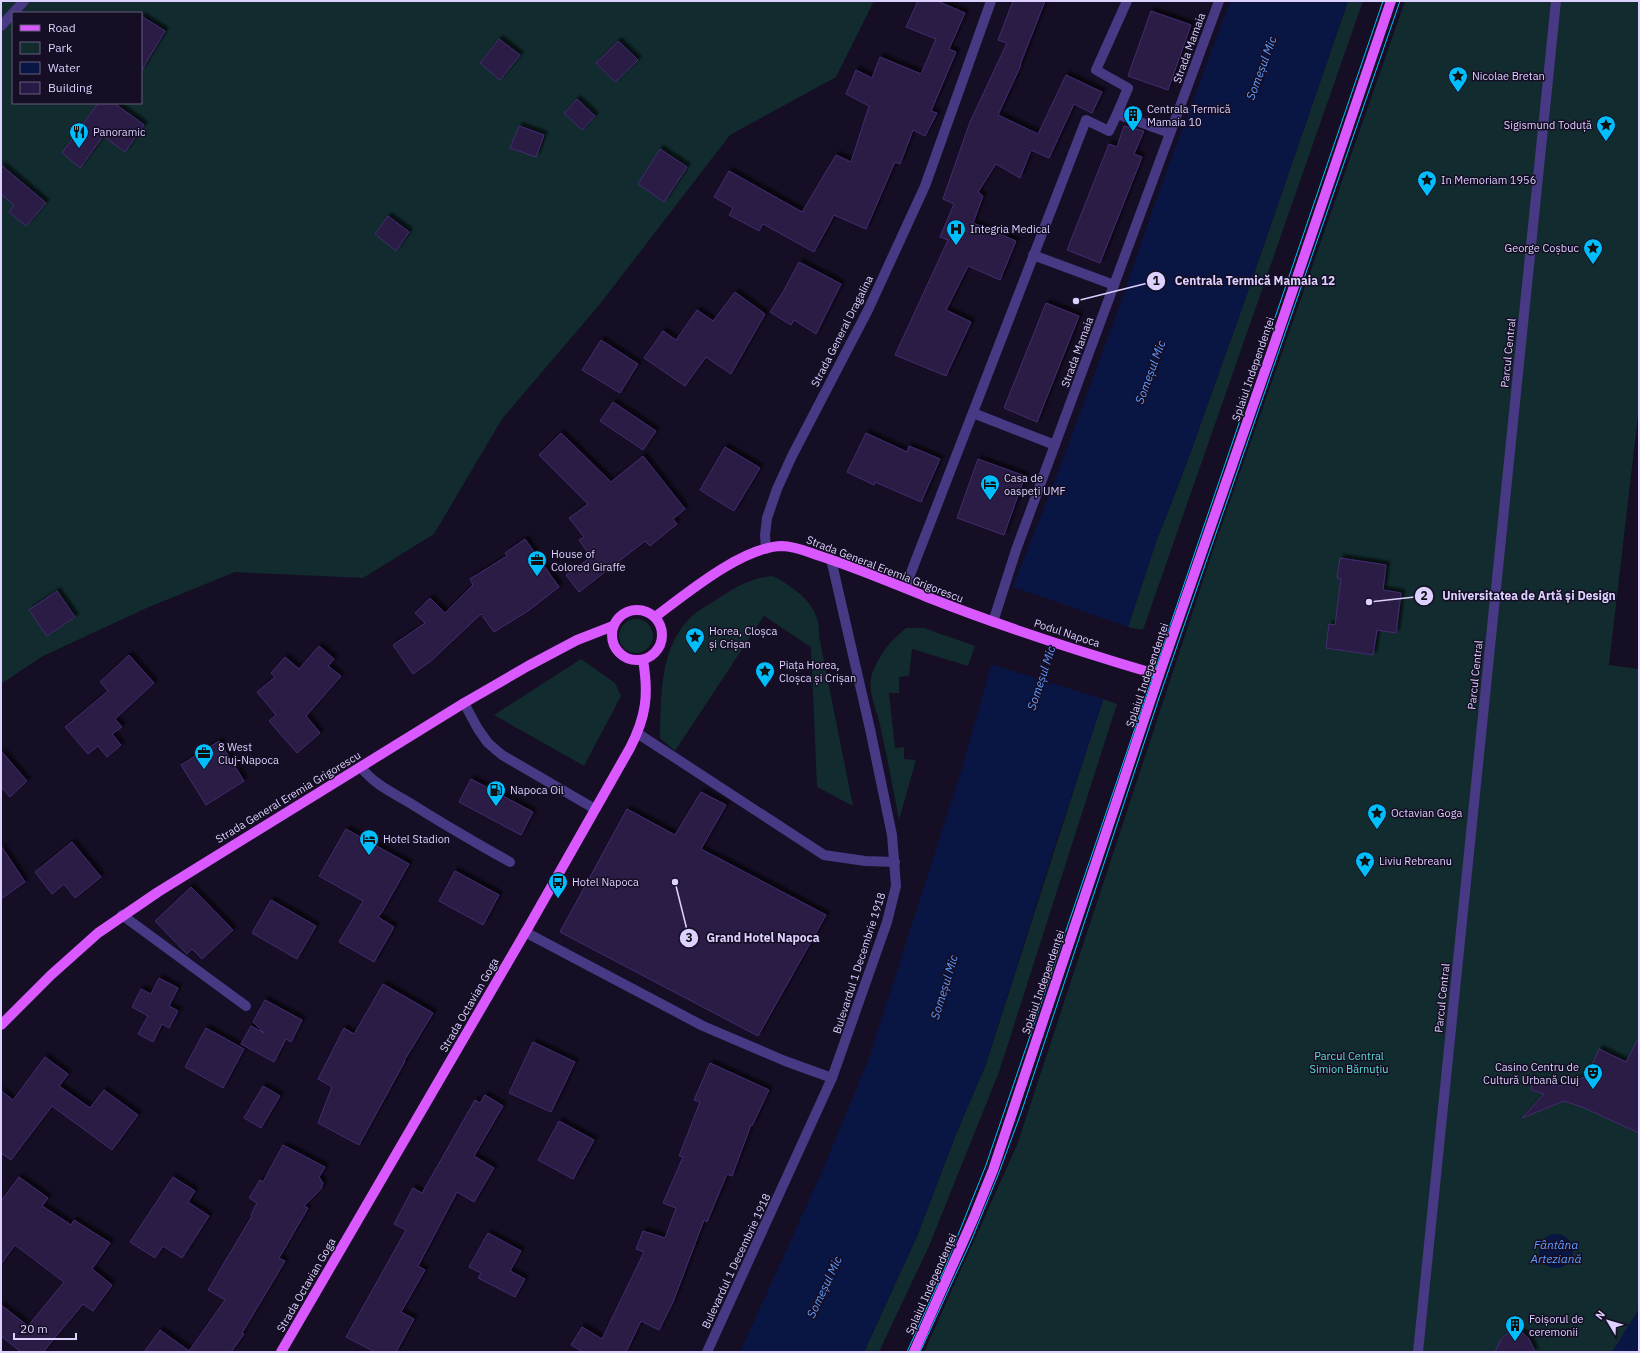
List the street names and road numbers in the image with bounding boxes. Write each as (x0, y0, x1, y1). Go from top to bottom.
street label: Strada Mamaia (1170, 11, 1208, 85)
street label: Strada General Dragalina (808, 273, 876, 389)
street label: Strada Mamaia (1058, 315, 1096, 389)
street label: Splaiul Independenței (1229, 315, 1277, 423)
street label: Parcul Central (1497, 318, 1519, 388)
street label: Strada General Eremia Grigorescu (804, 533, 966, 605)
street label: Podul Napoca (1032, 616, 1102, 650)
street label: Splaiul Independenței (1123, 621, 1171, 729)
street label: Parcul Central (1464, 640, 1486, 710)
street label: Strada General Eremia Grigorescu (213, 748, 363, 846)
street label: Bulevardul 1 Decembrie 1918 (830, 891, 888, 1035)
street label: Splaiul Independenței (1019, 928, 1067, 1036)
street label: Strada Octavian Goga (436, 955, 502, 1055)
street label: Parcul Central (1431, 963, 1453, 1033)
street label: Bulevardul 1 Decembrie 1918 (698, 1191, 774, 1331)
street label: Splaiul Independenței (902, 1231, 960, 1337)
street label: Strada Octavian Goga (273, 1235, 339, 1335)

